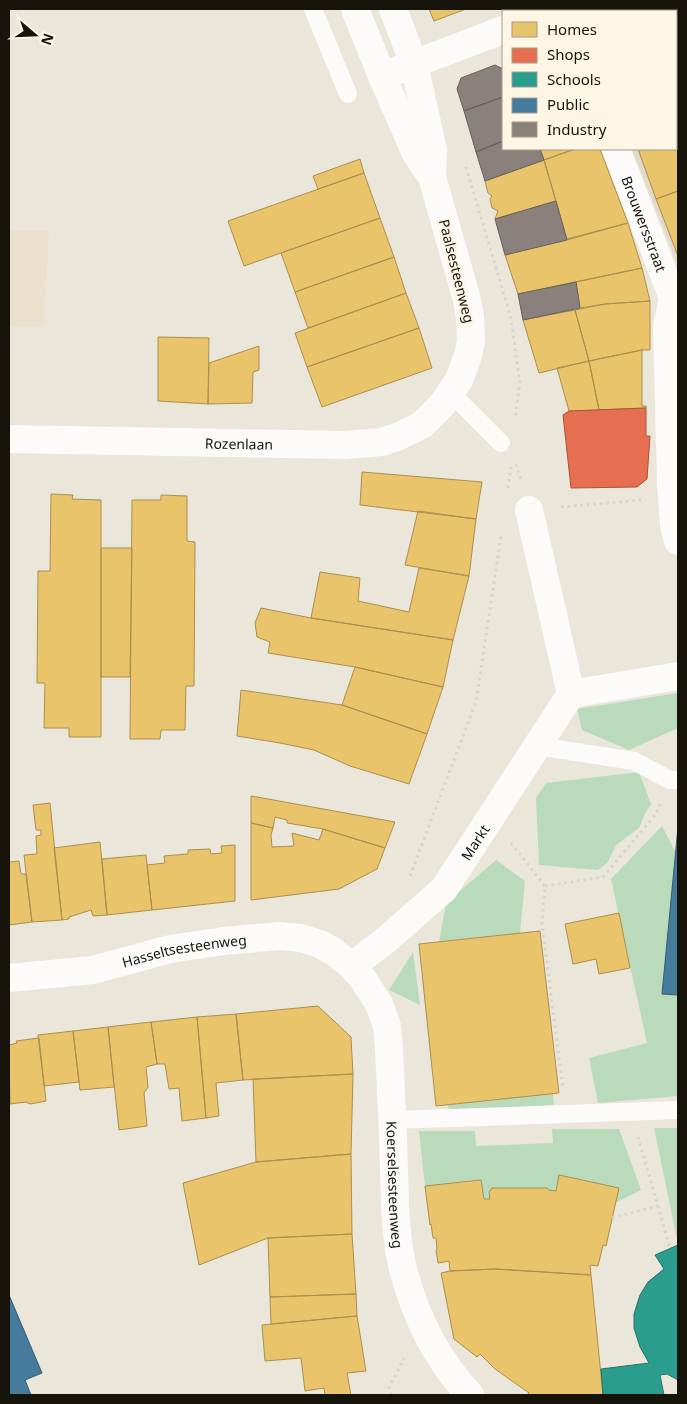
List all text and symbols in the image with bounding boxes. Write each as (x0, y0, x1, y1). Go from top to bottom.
north arrow (10, 10, 60, 60)
legend (502, 10, 677, 150)
text: Homes (547, 19, 597, 39)
text: N (37, 31, 59, 48)
text: Shops (547, 44, 590, 64)
text: Schools (547, 69, 601, 89)
text: Public (547, 94, 590, 114)
text: Industry (547, 119, 607, 139)
street label: Brouwersstraat (618, 173, 672, 274)
street label: Paalsesteenweg (435, 217, 479, 325)
street label: Rozenlaan (205, 433, 273, 453)
street label: Markt (456, 821, 493, 864)
street label: Hasseltsesteenweg (120, 929, 247, 971)
street label: Koerselsesteenweg (383, 1121, 408, 1250)

